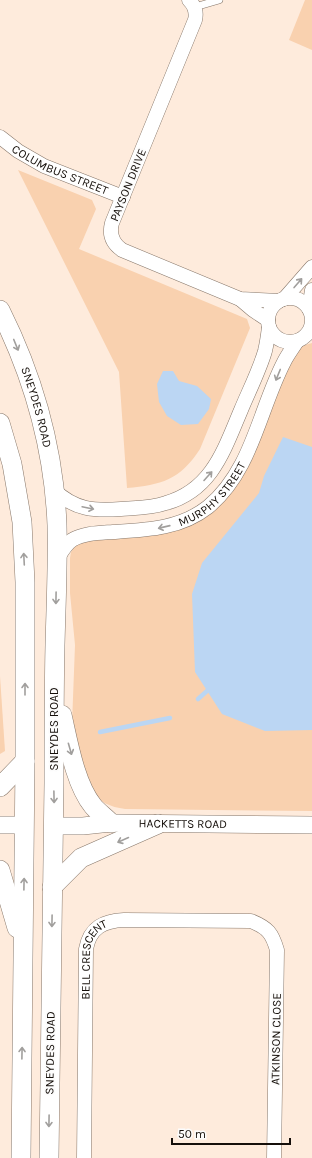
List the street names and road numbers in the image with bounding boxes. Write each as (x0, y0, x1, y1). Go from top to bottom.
street label: COLUMBUS STREET (9, 142, 110, 197)
street label: PAYSON DRIVE (107, 147, 149, 223)
street label: SNEYDES ROAD (18, 365, 54, 449)
street label: MURPHY STREET (176, 459, 249, 529)
street label: SNEYDES ROAD (47, 687, 61, 771)
street label: HACKETTS ROAD (139, 816, 227, 831)
street label: BELL CRESCENT (79, 917, 109, 1000)
street label: ATKINSON CLOSE (268, 993, 284, 1085)
street label: SNEYDES ROAD (42, 1011, 58, 1095)

